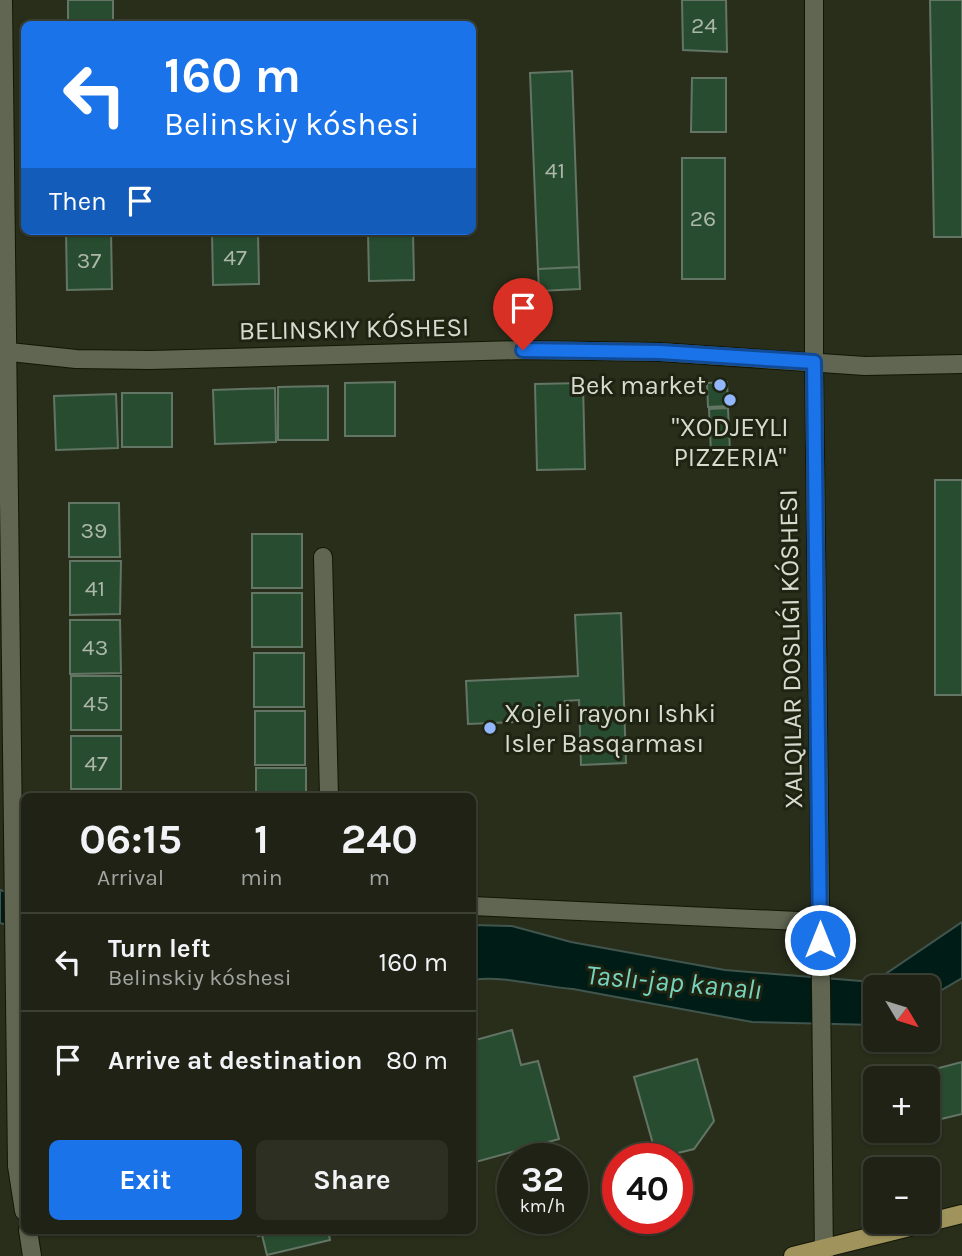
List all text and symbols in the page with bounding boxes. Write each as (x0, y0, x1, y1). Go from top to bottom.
house number: 24 (691, 12, 717, 39)
text: 160 m (164, 47, 301, 104)
icon: left (49, 49, 140, 140)
text: Belinskiy kóshesi (164, 106, 419, 143)
house number: 41 (545, 157, 565, 184)
icon: arrive (121, 182, 159, 220)
text: Then (49, 186, 107, 217)
house number: 26 (690, 205, 716, 232)
house number: 47 (223, 244, 247, 271)
house number: 37 (77, 247, 101, 274)
pin (493, 278, 553, 350)
icon: arrive (504, 289, 542, 327)
street label: BELINSKIY KÓSHESI (238, 310, 470, 347)
place label: Bek market (570, 370, 706, 401)
marker: Bek market (712, 377, 728, 393)
marker: "XODJEYLI PIZZERIA" (722, 392, 738, 408)
place label: "XODJEYLI PIZZERIA" (671, 412, 789, 473)
street label: XALQILAR DOSLIǴI KÓSHESI (772, 489, 809, 809)
house number: 39 (81, 517, 107, 544)
house number: 41 (85, 575, 105, 602)
house number: 43 (82, 634, 108, 661)
house number: 45 (83, 690, 109, 717)
place label: Xojeli rayonı Ishki Isler Basqarması (504, 698, 716, 759)
marker: Xojeli rayonı Ishki Isler Basqarması (482, 720, 498, 736)
house number: 47 (84, 750, 108, 777)
text: 06:15 (79, 814, 182, 864)
text: 1 (254, 814, 269, 864)
text: 240 (341, 814, 418, 864)
text: Arrival (97, 864, 164, 891)
text: min (240, 864, 283, 891)
text: m (368, 864, 390, 891)
position arrow (783, 903, 857, 977)
text: Turn left (108, 933, 210, 964)
icon: left (49, 943, 87, 981)
text: 160 m (379, 947, 448, 978)
water label: Taslı-jap kanalı (585, 958, 763, 1006)
text: Belinskiy kóshesi (108, 964, 292, 991)
north arrow (863, 975, 940, 1052)
map controls (863, 975, 940, 1234)
icon: arrive (49, 1041, 87, 1079)
text: Arrive at destination (108, 1045, 362, 1076)
text: 80 m (386, 1045, 448, 1076)
button: + (863, 1066, 940, 1143)
button: Exit (49, 1140, 242, 1220)
button: Share (256, 1140, 448, 1220)
speed limit sign: 40 (602, 1143, 693, 1234)
button: − (863, 1157, 940, 1234)
text: 32 (521, 1159, 564, 1200)
text: km/h (520, 1195, 565, 1217)

